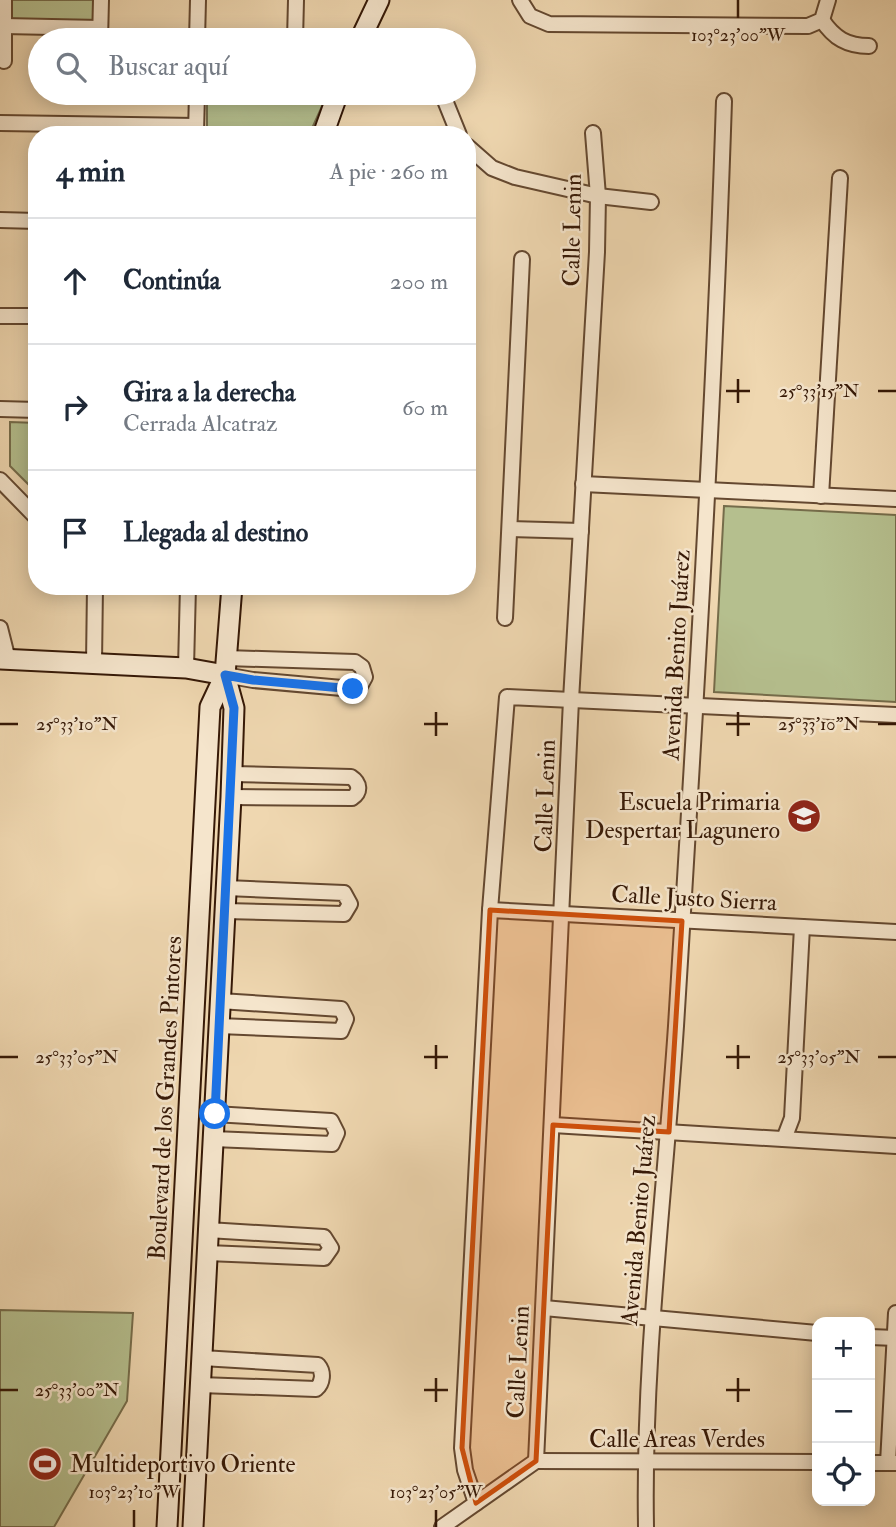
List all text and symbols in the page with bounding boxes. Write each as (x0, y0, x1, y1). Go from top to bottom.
text: 103°23'00"W (691, 24, 786, 47)
search box (28, 28, 476, 105)
icon: search (52, 48, 90, 86)
text: Buscar aquí (108, 51, 228, 83)
text: 4 min (56, 153, 125, 190)
text: A pie · 260 m (329, 157, 448, 186)
street label: Calle Lenin (556, 173, 589, 287)
icon: ahead (56, 262, 94, 300)
text: Continúa (123, 265, 221, 297)
text: 200 m (390, 267, 448, 296)
text: Gira a la derecha (123, 377, 296, 409)
text: 25°33'15"N (779, 380, 859, 403)
icon: right (56, 388, 94, 426)
text: 60 m (402, 393, 448, 422)
text: Cerrada Alcatraz (123, 409, 277, 438)
icon: arrive (56, 514, 94, 552)
text: Llegada al destino (123, 517, 308, 549)
street label: Avenida Benito Juárez (655, 549, 698, 762)
route end (337, 673, 368, 704)
text: 25°33'10"N (36, 713, 118, 736)
text: 25°33'10"N (778, 713, 860, 736)
street label: Calle Lenin (528, 739, 563, 853)
place label: Escuela Primaria Despertar Lagunero (585, 787, 781, 846)
school or university icon: Escuela Primaria Despertar Lagunero (785, 797, 823, 835)
street label: Calle Justo Sierra (610, 879, 779, 918)
street label: Boulevard de los Grandes Pintores (142, 935, 189, 1261)
text: 25°33'05"N (36, 1046, 118, 1069)
text: 25°33'05"N (778, 1046, 860, 1069)
route start (199, 1098, 230, 1129)
street label: Avenida Benito Juárez (614, 1113, 663, 1327)
street label: Calle Lenin (500, 1305, 537, 1419)
map controls (812, 1317, 875, 1506)
button: + (812, 1317, 875, 1380)
text: 25°33'00"N (35, 1379, 119, 1402)
button: − (812, 1380, 875, 1443)
street label: Calle Areas Verdes (589, 1424, 765, 1455)
button: locate (812, 1443, 875, 1506)
sports icon: Multideportivo Oriente (26, 1445, 64, 1483)
place label: Multideportivo Oriente (70, 1449, 295, 1480)
text: 103°23'10"W (88, 1481, 180, 1504)
text: 103°23'05"W (390, 1481, 483, 1504)

